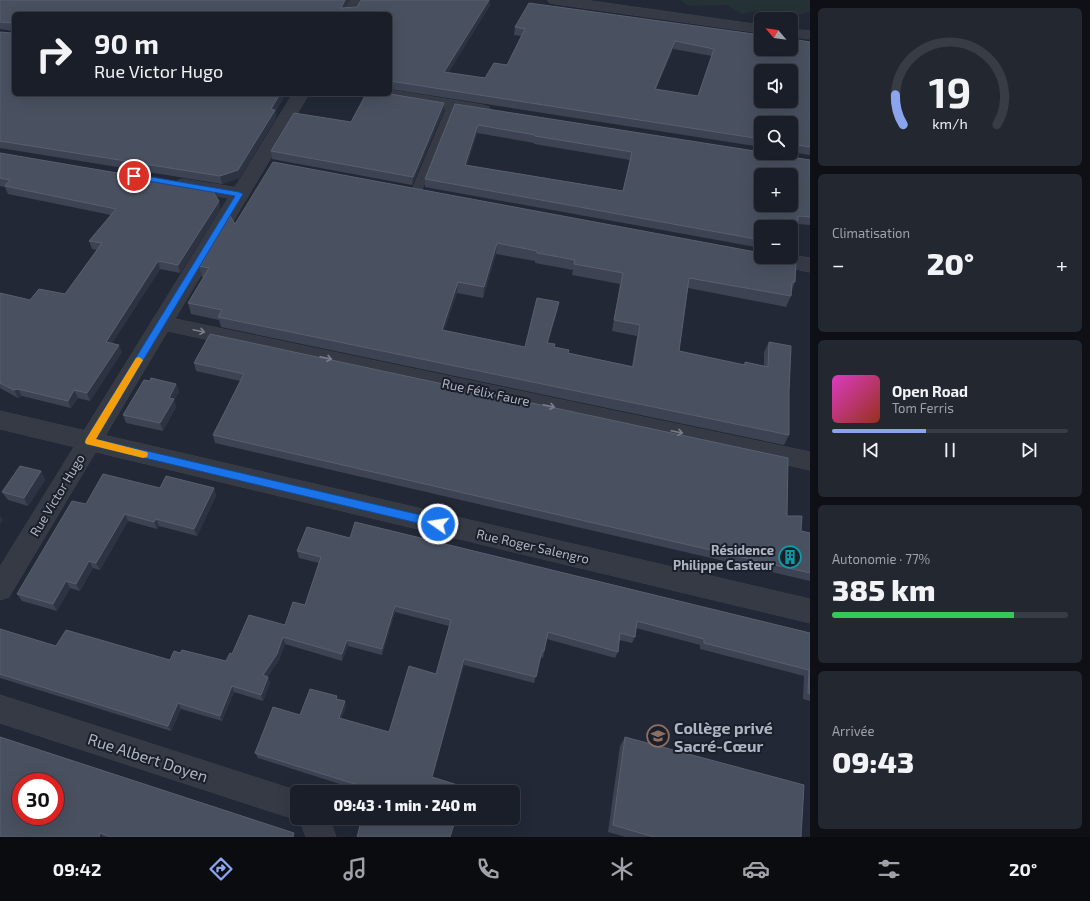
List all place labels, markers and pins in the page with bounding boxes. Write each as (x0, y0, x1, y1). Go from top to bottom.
pin (117, 159, 151, 193)
place label: Résidence Philippe Casteur (673, 542, 774, 573)
building icon: Résidence Philippe Casteur (777, 544, 803, 570)
place label: Collège privé Sacré-Cœur (674, 718, 773, 755)
school or university icon: Collège privé Sacré-Cœur (645, 723, 671, 749)

